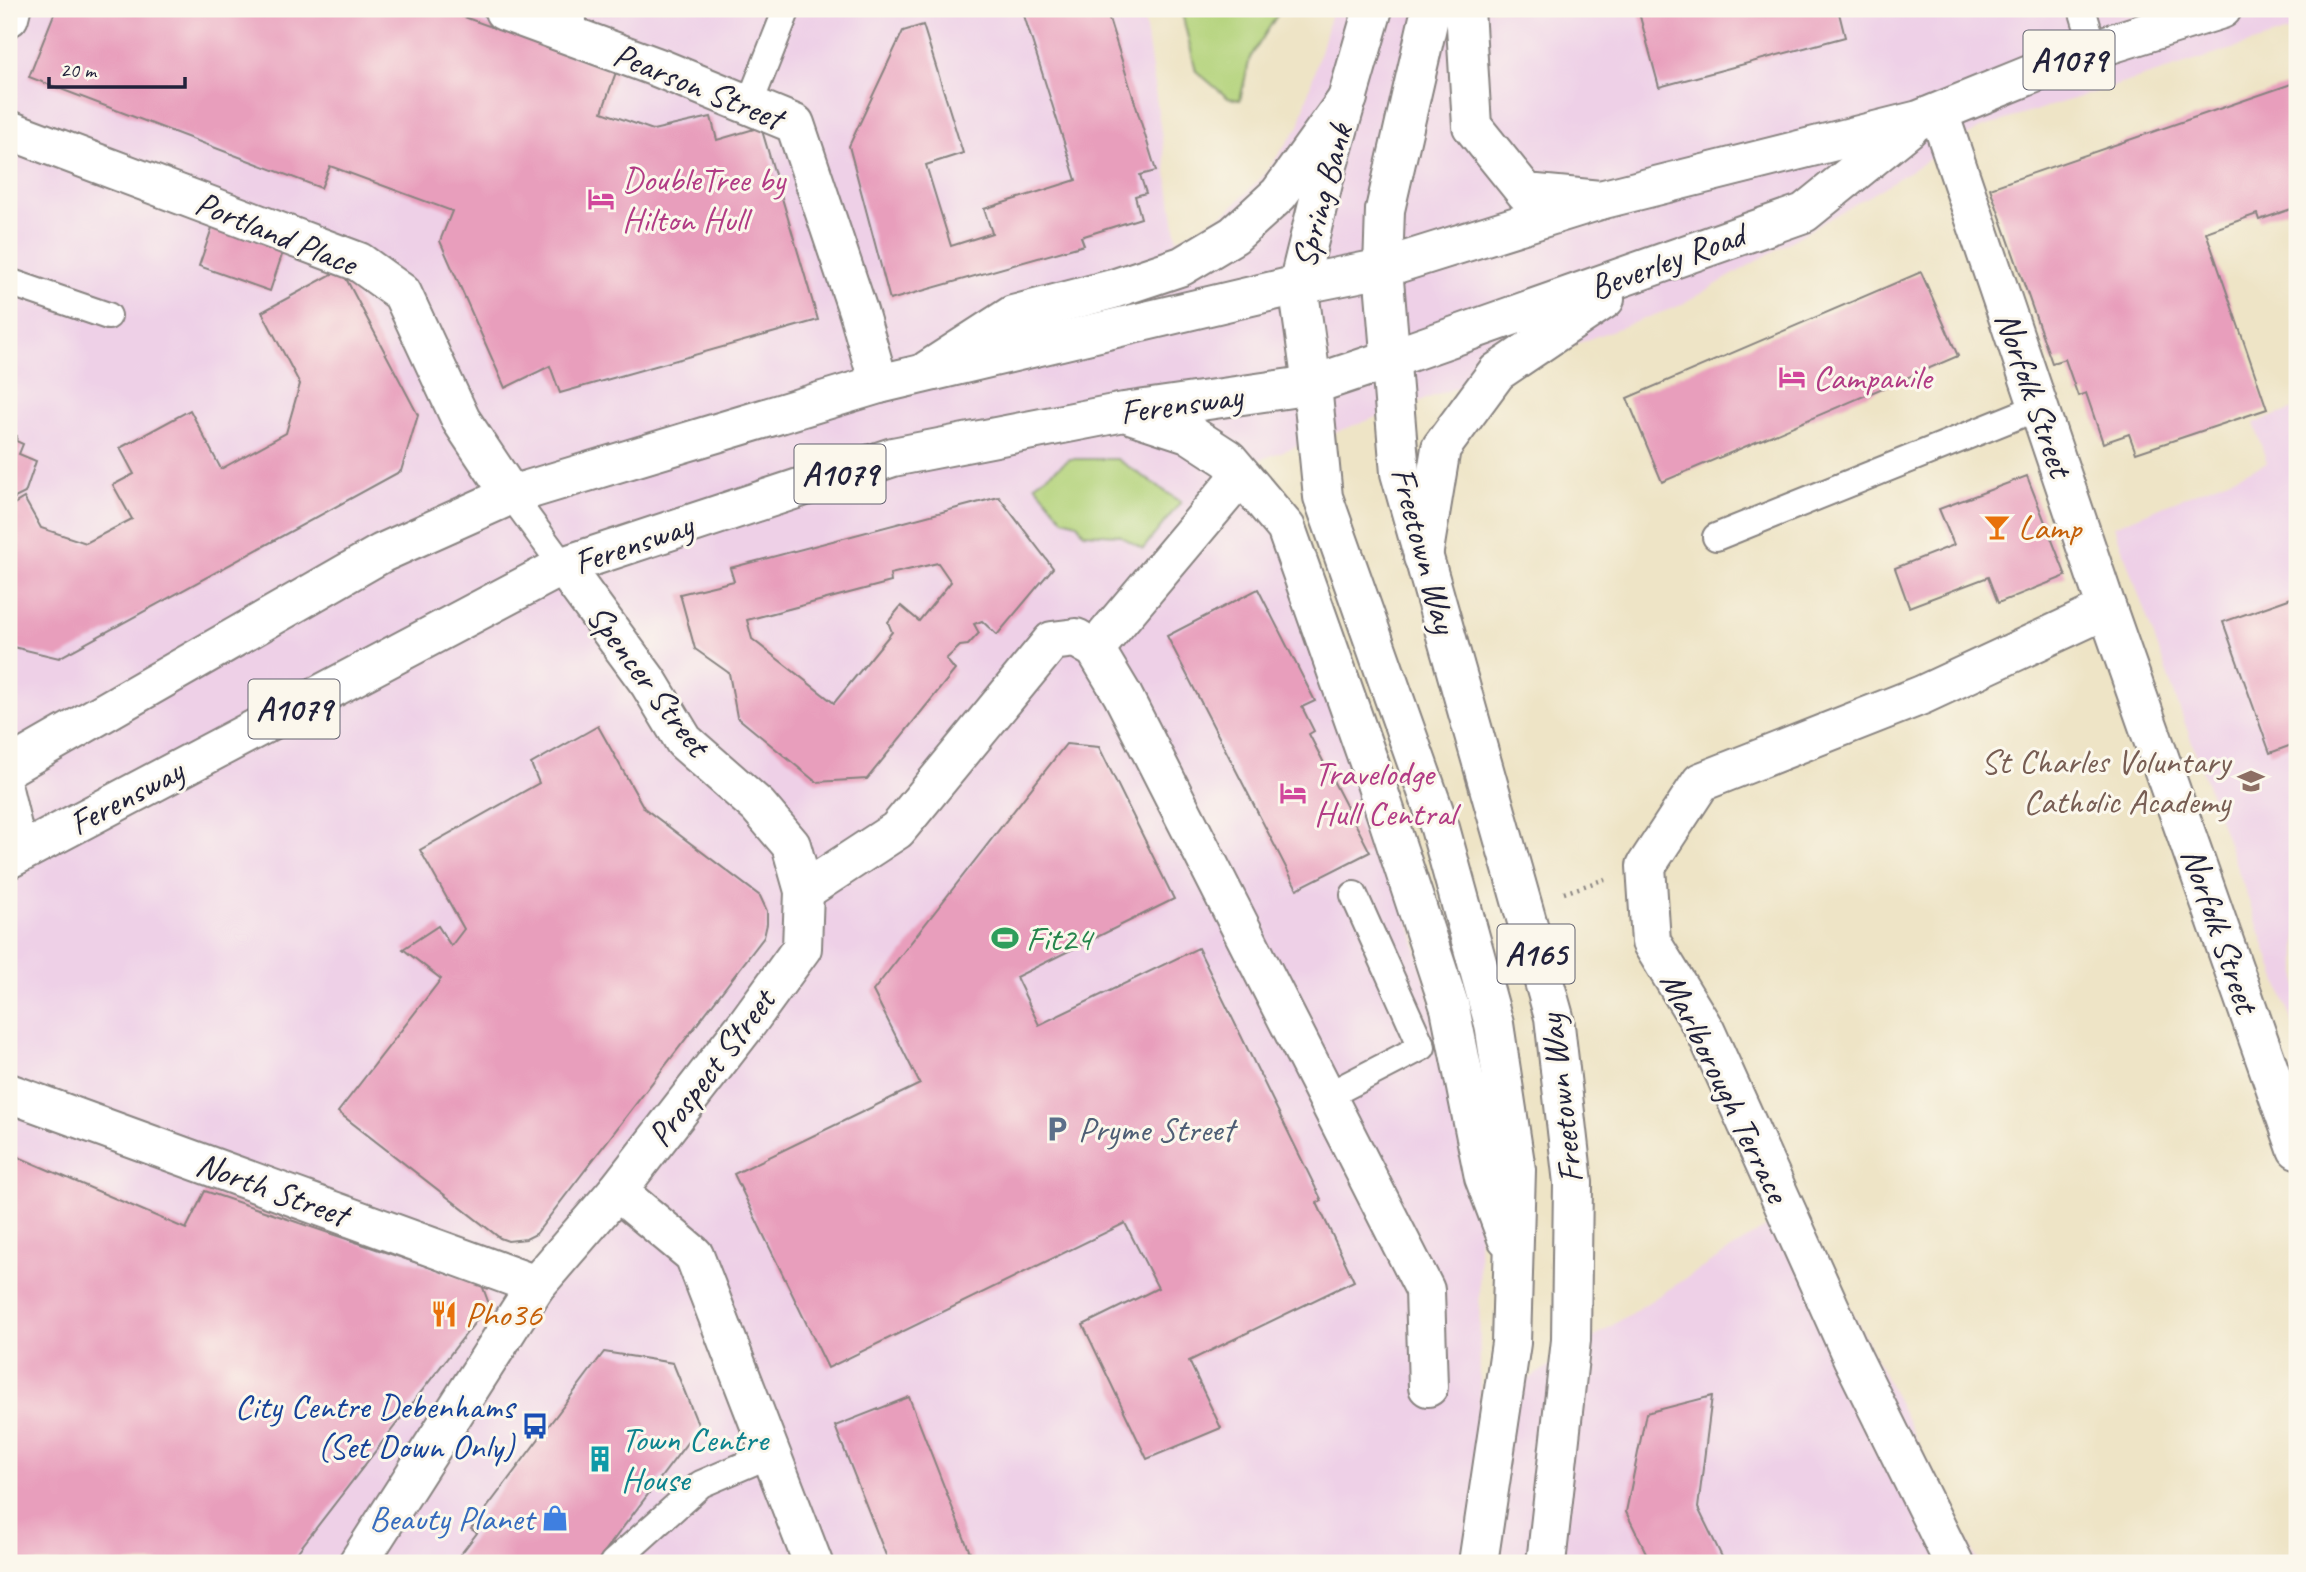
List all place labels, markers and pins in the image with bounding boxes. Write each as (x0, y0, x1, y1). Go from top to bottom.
place label: DoubleTree by Hilton Hull (622, 157, 787, 242)
hotel icon: DoubleTree by Hilton Hull (586, 184, 616, 214)
place label: Campanile (1813, 355, 1934, 400)
hotel icon: Campanile (1777, 362, 1807, 392)
place label: Lamp (2018, 505, 2083, 550)
bar icon: Lamp (1982, 512, 2012, 542)
place label: St Charles Voluntary Catholic Academy (1981, 739, 2233, 824)
place label: Travelodge Hull Central (1314, 751, 1462, 836)
school or university icon: St Charles Voluntary Catholic Academy (2236, 766, 2266, 796)
hotel icon: Travelodge Hull Central (1278, 778, 1308, 808)
place label: Fit24 (1026, 916, 1095, 961)
sports icon: Fit24 (990, 923, 1020, 953)
place label: Pryme Street (1078, 1107, 1238, 1152)
parking icon: Pryme Street (1042, 1114, 1072, 1144)
place label: Pho36 (465, 1292, 543, 1337)
restaurant icon: Pho36 (429, 1299, 459, 1329)
place label: City Centre Debenhams (Set Down Only) (235, 1384, 517, 1469)
bus stop icon: City Centre Debenhams (Set Down Only) (520, 1411, 550, 1441)
place label: Town Centre House (621, 1417, 770, 1502)
building icon: Town Centre House (585, 1444, 615, 1474)
place label: Beauty Planet (369, 1496, 537, 1541)
shop icon: Beauty Planet (540, 1503, 570, 1533)

